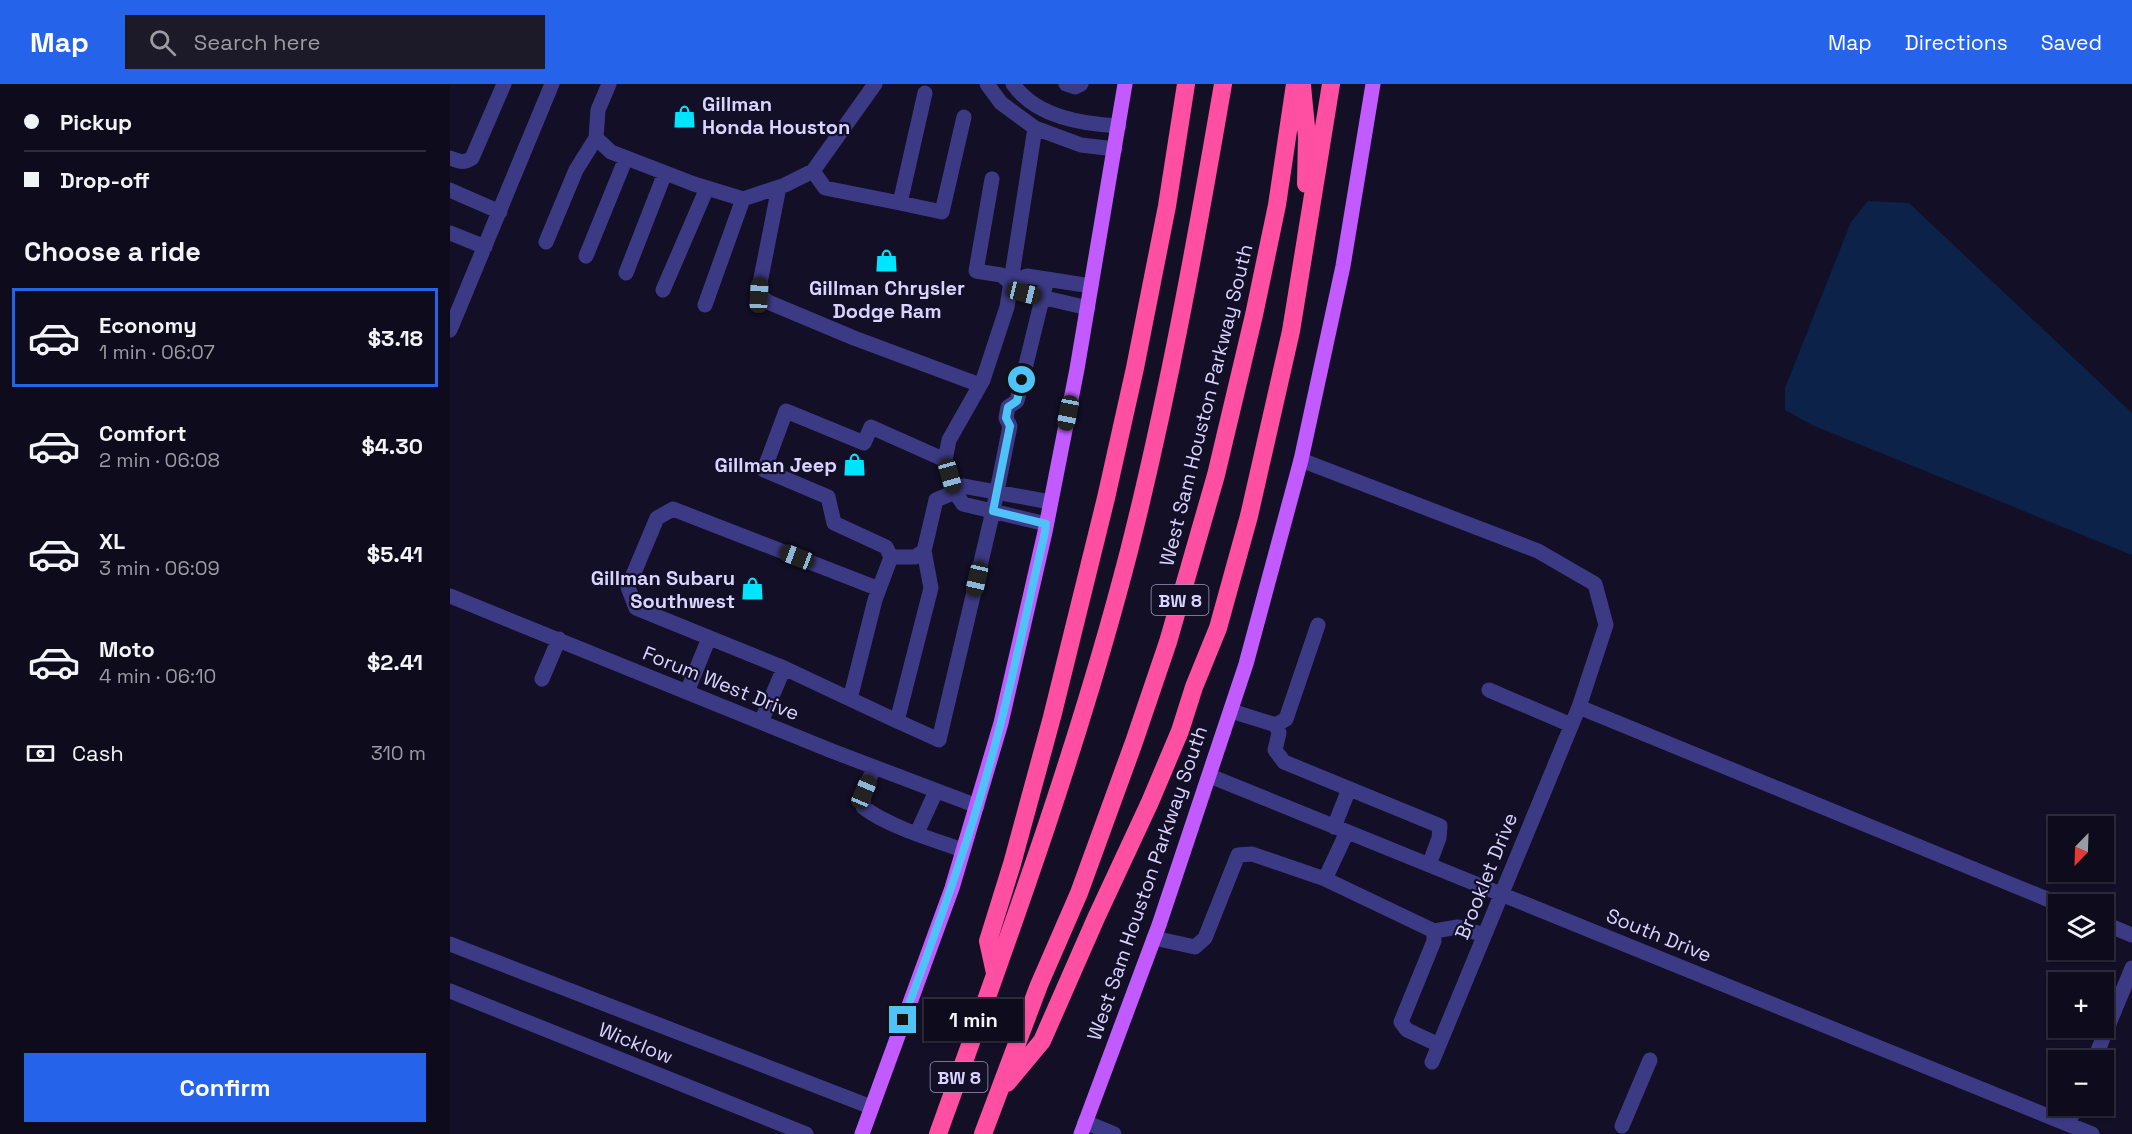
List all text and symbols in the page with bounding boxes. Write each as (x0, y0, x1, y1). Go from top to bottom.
search box (125, 15, 545, 69)
text: Map (30, 24, 89, 60)
icon: search (146, 26, 179, 59)
text: Search here (194, 28, 321, 56)
text: Map (1828, 29, 1872, 56)
text: Directions (1905, 29, 2008, 56)
text: Saved (2041, 29, 2102, 56)
place label: Gillman Honda Houston (702, 91, 850, 140)
shop icon: Gillman Honda Houston (671, 103, 697, 129)
text: Pickup (60, 108, 132, 136)
text: Drop-off (60, 166, 150, 194)
text: Choose a ride (24, 234, 201, 269)
street label: West Sam Houston Parkway South (1153, 241, 1259, 569)
shop icon: Gillman Chrysler Dodge Ram (874, 248, 900, 274)
place label: Gillman Chrysler Dodge Ram (809, 275, 965, 324)
car (749, 277, 769, 313)
car (1004, 280, 1044, 306)
icon: car (27, 311, 81, 365)
text: Economy (99, 311, 197, 339)
text: $3.18 (368, 324, 423, 352)
text: 1 min · 06:07 (99, 339, 215, 365)
route start (1008, 366, 1035, 393)
car (1056, 394, 1080, 432)
icon: car (27, 419, 81, 473)
text: Comfort (99, 419, 187, 447)
text: $4.30 (361, 432, 423, 460)
text: 2 min · 06:08 (99, 447, 220, 473)
place label: Gillman Jeep (714, 452, 837, 478)
shop icon: Gillman Jeep (842, 452, 868, 478)
car (936, 456, 964, 496)
icon: car (27, 527, 81, 581)
text: XL (99, 527, 125, 555)
text: $5.41 (367, 540, 423, 568)
car (777, 542, 817, 572)
text: 3 min · 06:09 (99, 555, 220, 581)
car (964, 559, 990, 599)
place label: Gillman Subaru Southwest (591, 565, 735, 614)
shop icon: Gillman Subaru Southwest (740, 576, 766, 602)
road number: BW 8 (1152, 585, 1208, 615)
icon: car (27, 635, 81, 689)
text: Moto (99, 635, 155, 663)
street label: Forum West Drive (639, 640, 803, 726)
text: $2.41 (367, 648, 423, 676)
text: 4 min · 06:10 (99, 663, 216, 689)
street label: West Sam Houston Parkway South (1081, 722, 1213, 1044)
icon: cash (24, 737, 57, 770)
text: Cash (72, 739, 124, 767)
text: 310 m (371, 740, 426, 766)
car (849, 772, 879, 812)
street label: Brooklet Drive (1449, 809, 1523, 943)
north arrow (2048, 816, 2114, 882)
map controls (2048, 816, 2114, 1116)
button: layers (2048, 894, 2114, 960)
street label: South Drive (1602, 902, 1716, 968)
button: + (2048, 972, 2114, 1038)
callout: 1 min (924, 999, 1023, 1041)
route end (889, 1006, 916, 1033)
text: 1 min (949, 1007, 998, 1033)
street label: Wicklow (595, 1016, 677, 1070)
button: − (2048, 1050, 2114, 1116)
button: Confirm (24, 1053, 426, 1122)
road number: BW 8 (930, 1062, 988, 1092)

